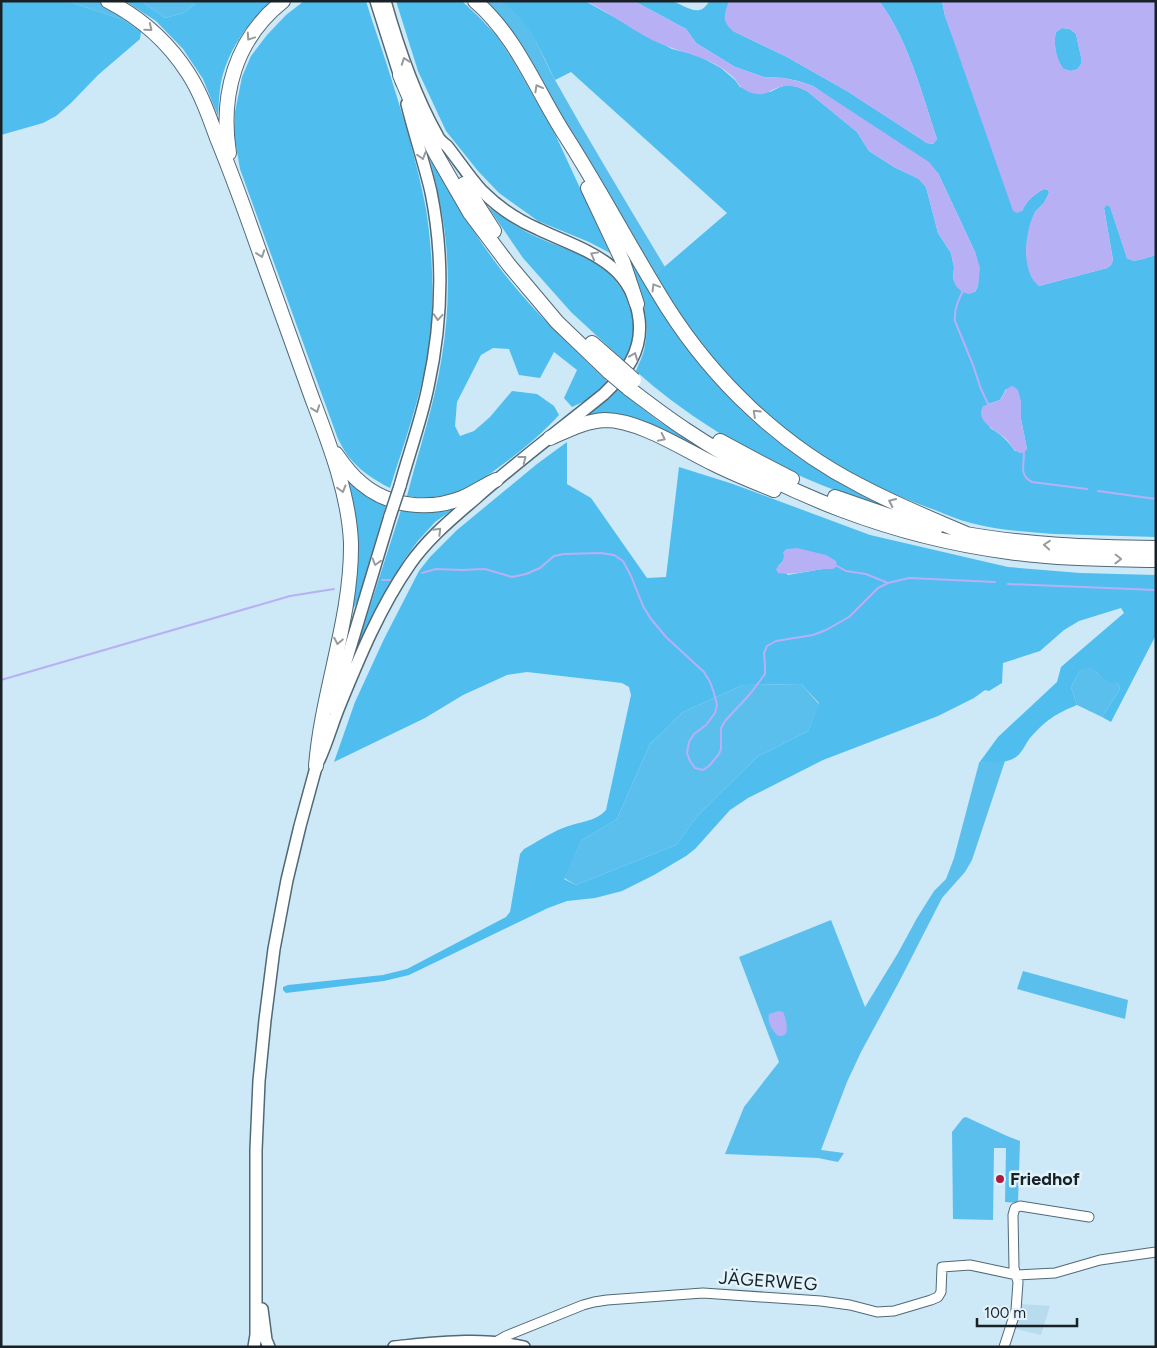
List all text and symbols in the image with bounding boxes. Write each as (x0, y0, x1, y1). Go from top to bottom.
one-way arrow (143, 22, 152, 31)
one-way arrow (247, 32, 257, 41)
one-way arrow (400, 57, 410, 65)
one-way arrow (534, 84, 544, 93)
one-way arrow (416, 152, 426, 160)
one-way arrow (255, 249, 265, 258)
one-way arrow (591, 251, 600, 261)
one-way arrow (652, 283, 662, 292)
one-way arrow (433, 313, 444, 321)
one-way arrow (627, 352, 638, 361)
one-way arrow (310, 404, 320, 413)
one-way arrow (753, 410, 762, 419)
one-way arrow (657, 432, 666, 442)
one-way arrow (517, 456, 526, 464)
one-way arrow (336, 485, 347, 494)
one-way arrow (888, 497, 897, 508)
one-way arrow (432, 528, 441, 537)
one-way arrow (1043, 539, 1051, 550)
one-way arrow (1114, 554, 1122, 565)
one-way arrow (371, 558, 381, 566)
one-way arrow (334, 637, 344, 646)
place label: Friedhof (1010, 1168, 1081, 1190)
marker: Friedhof (994, 1173, 1006, 1185)
street label: JÄGERWEG (718, 1267, 818, 1295)
scale bar (977, 1296, 1077, 1328)
text: 100 m (984, 1304, 1026, 1322)

